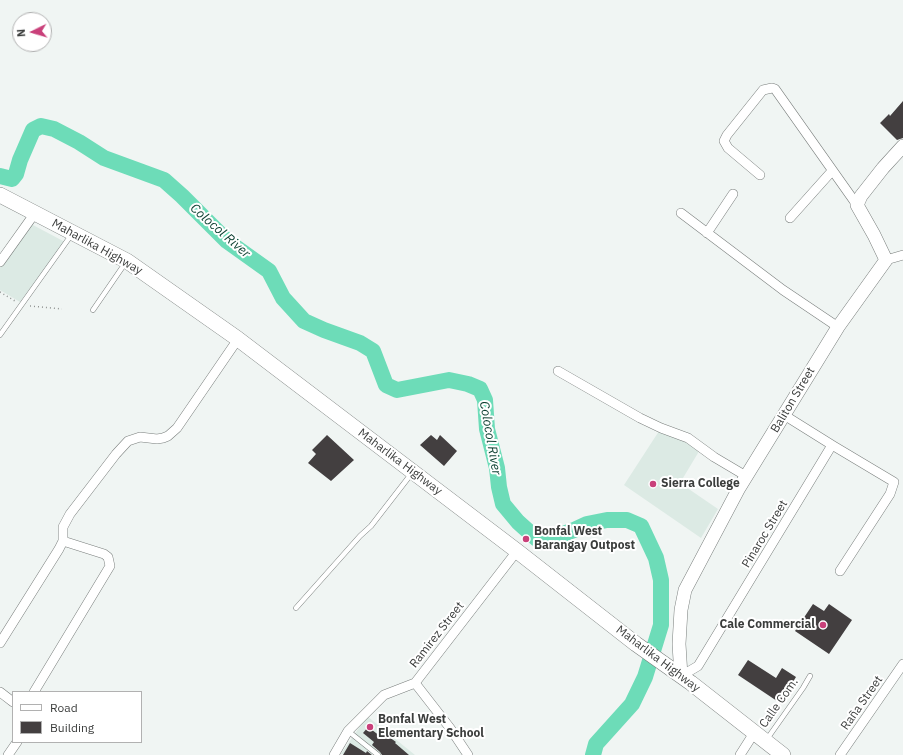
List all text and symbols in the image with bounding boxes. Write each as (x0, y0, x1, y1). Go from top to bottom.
north arrow (12, 12, 52, 52)
text: N (14, 28, 28, 38)
water label: Colocol River (187, 201, 253, 261)
street label: Maharlika Highway (49, 216, 145, 278)
street label: Baliton Street (768, 365, 818, 435)
water label: Colocol River (476, 400, 504, 476)
street label: Maharlika Highway (355, 426, 445, 498)
place label: Sierra College (661, 477, 740, 491)
marker: Sierra College (648, 479, 658, 489)
street label: Pinaroc Street (739, 498, 791, 570)
place label: Bonfal West Barangay Outpost (534, 525, 635, 553)
marker: Bonfal West Barangay Outpost (521, 534, 531, 544)
street label: Ramirez Street (407, 599, 467, 671)
place label: Cale Commercial (719, 618, 815, 632)
marker: Cale Commercial (818, 620, 828, 630)
street label: Maharlika Highway (613, 623, 703, 695)
street label: Raña Street (838, 673, 886, 733)
street label: Calle Com. (757, 675, 801, 731)
legend (12, 691, 142, 743)
text: Road (50, 700, 78, 715)
place label: Bonfal West Elementary School (378, 713, 484, 741)
text: Building (50, 720, 94, 735)
marker: Bonfal West Elementary School (365, 722, 375, 732)

